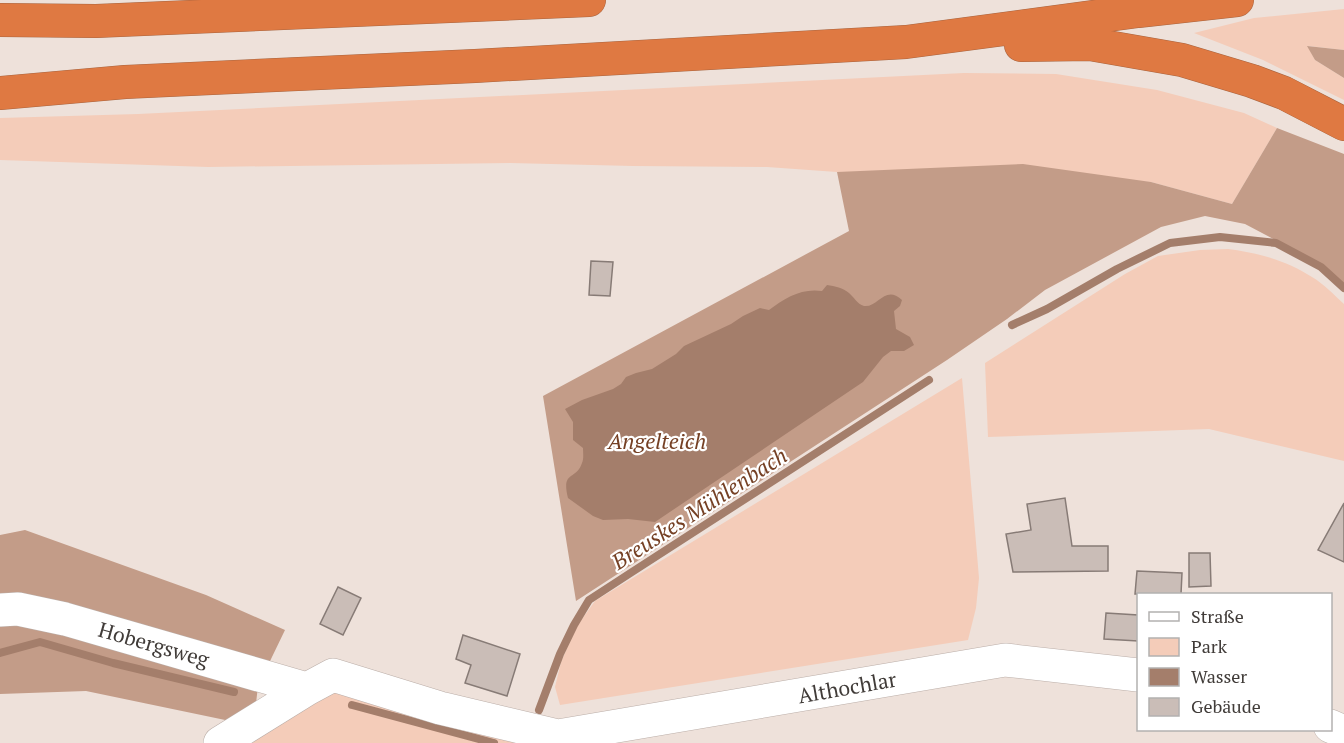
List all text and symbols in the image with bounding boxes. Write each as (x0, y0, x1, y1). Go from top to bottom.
water label: Angelteich (606, 426, 706, 455)
water label: Breuskes Mühlenbach (605, 440, 792, 576)
legend (1137, 593, 1332, 731)
text: Straße (1191, 604, 1244, 628)
street label: Hobergsweg (95, 615, 213, 673)
text: Park (1191, 634, 1228, 658)
text: Wasser (1191, 664, 1247, 688)
street label: Althochlar (796, 665, 898, 709)
text: Gebäude (1191, 694, 1261, 718)

